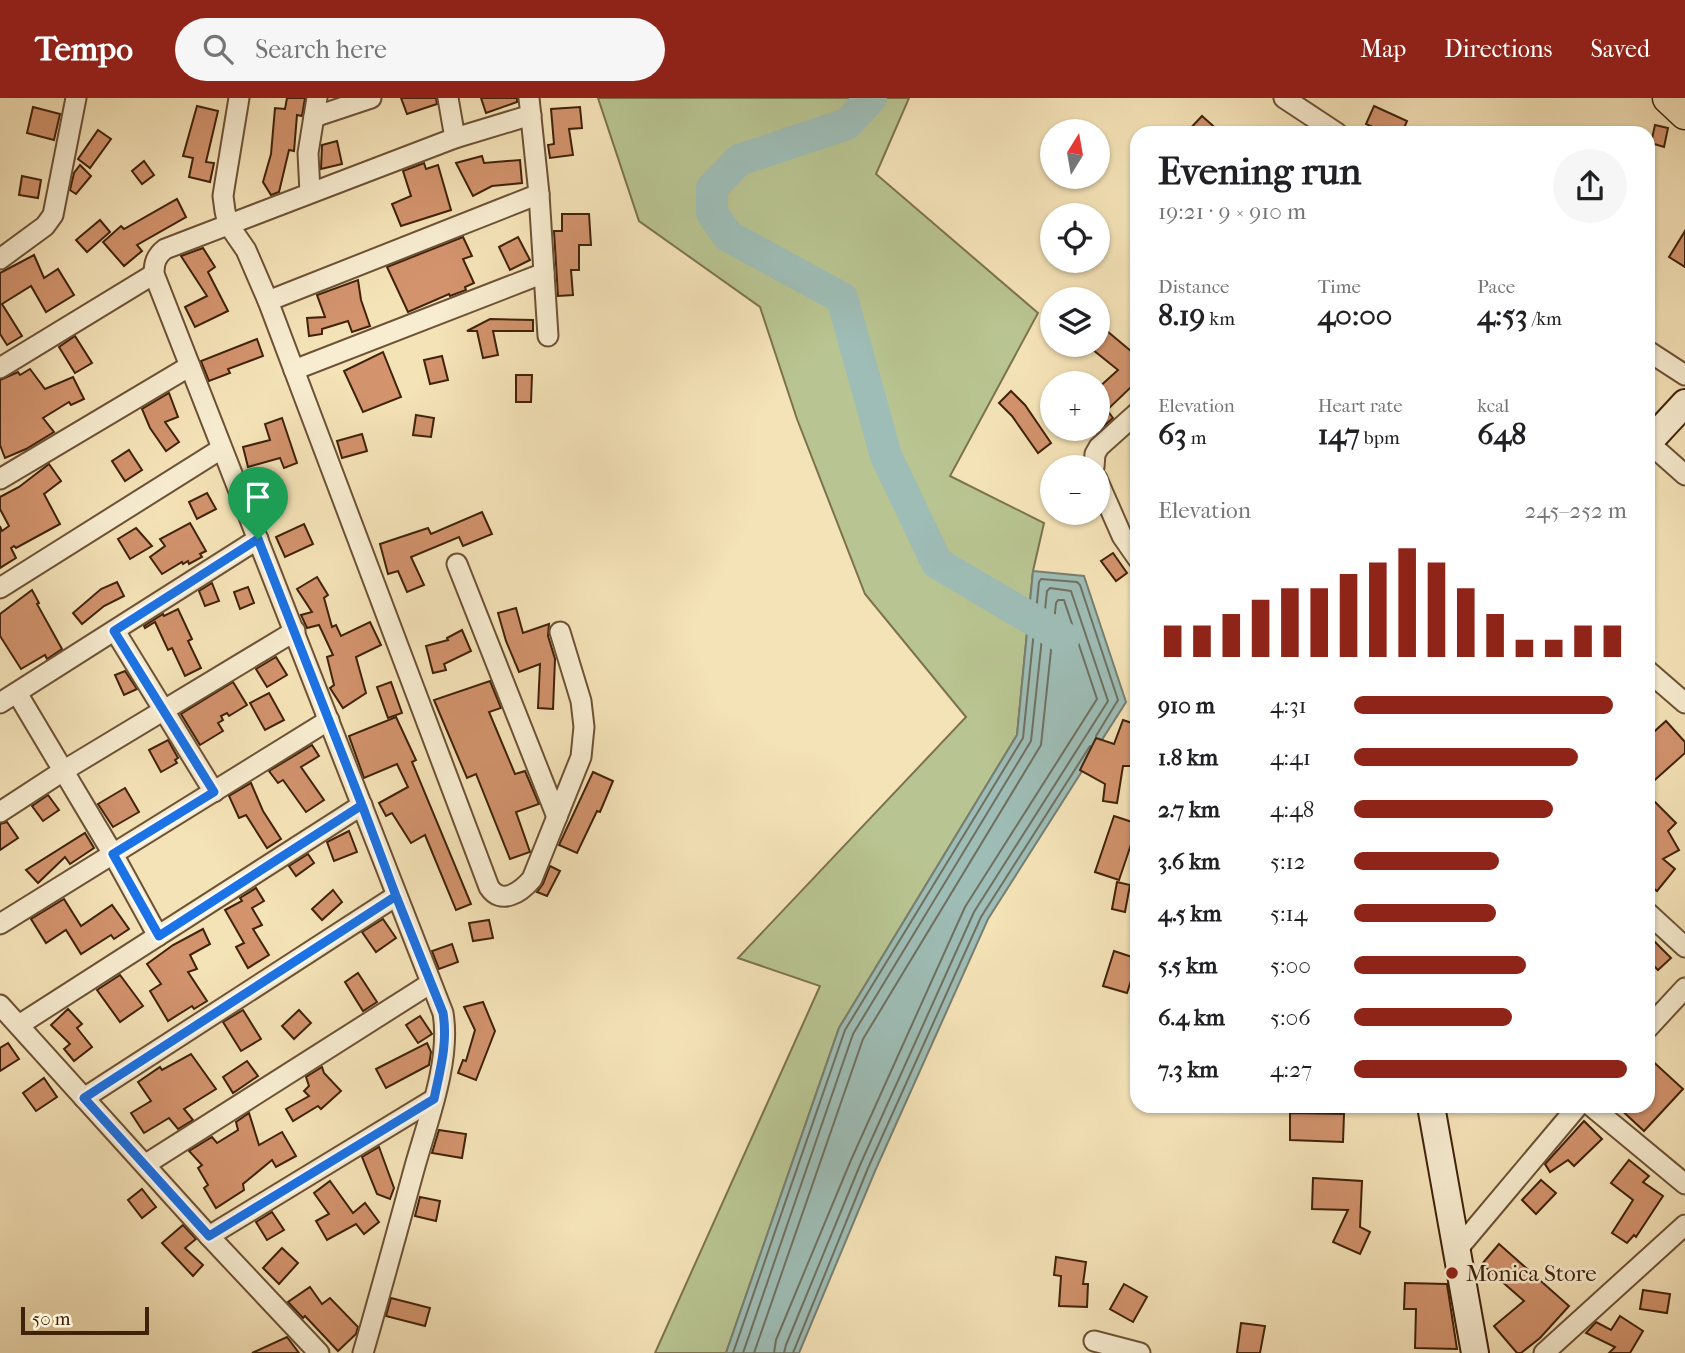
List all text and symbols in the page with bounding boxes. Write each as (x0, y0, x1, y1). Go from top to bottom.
search box (175, 18, 665, 81)
text: Tempo (35, 30, 133, 69)
icon: search (199, 30, 237, 68)
text: Search here (255, 34, 387, 65)
text: Map (1360, 35, 1406, 63)
text: Directions (1444, 35, 1552, 63)
text: Saved (1590, 35, 1650, 63)
north arrow (1040, 119, 1110, 189)
map controls (1040, 119, 1110, 525)
text: Evening run (1158, 149, 1361, 194)
button: share (1553, 149, 1627, 223)
text: 19:21 · 9 × 910 m (1158, 198, 1306, 225)
button: locate (1040, 203, 1110, 273)
text: Distance (1158, 276, 1229, 298)
text: Time (1318, 276, 1361, 298)
text: Pace (1477, 276, 1515, 298)
button: layers (1040, 287, 1110, 357)
text: 8.19 (1158, 298, 1205, 333)
text: 40:00 (1318, 298, 1392, 333)
text: 4:53 (1477, 298, 1528, 333)
text: km (1205, 308, 1235, 330)
text: /km (1528, 308, 1562, 330)
button: + (1040, 371, 1110, 441)
text: Elevation (1158, 395, 1235, 417)
text: Heart rate (1318, 395, 1403, 417)
text: kcal (1477, 395, 1509, 417)
text: 63 (1158, 417, 1187, 452)
text: 147 (1318, 417, 1360, 452)
text: 648 (1477, 417, 1526, 452)
text: m (1187, 427, 1206, 449)
text: bpm (1360, 427, 1400, 449)
button: − (1040, 455, 1110, 525)
pin (228, 467, 288, 539)
icon: arrive (239, 478, 277, 516)
text: Elevation (1158, 497, 1251, 524)
text: 245–252 m (1525, 497, 1627, 524)
text: 910 m (1158, 692, 1215, 719)
text: 4:31 (1270, 692, 1307, 719)
text: 1.8 km (1158, 744, 1218, 771)
text: 4:41 (1270, 744, 1311, 771)
text: 2.7 km (1158, 796, 1220, 823)
text: 4:48 (1270, 796, 1314, 823)
text: 3.6 km (1158, 848, 1220, 875)
text: 5:12 (1270, 848, 1306, 875)
text: 4.5 km (1158, 900, 1222, 927)
text: 5:14 (1270, 900, 1307, 927)
text: 5.5 km (1158, 952, 1217, 979)
text: 5:00 (1270, 952, 1311, 979)
text: 6.4 km (1158, 1004, 1225, 1031)
text: 5:06 (1270, 1004, 1311, 1031)
text: 7.3 km (1158, 1056, 1218, 1083)
text: 4:27 (1270, 1056, 1312, 1083)
place label: Monica Store (1466, 1260, 1597, 1287)
marker: Monica Store (1444, 1265, 1460, 1281)
scale bar (21, 1304, 149, 1336)
text: 50 m (32, 1308, 71, 1330)

